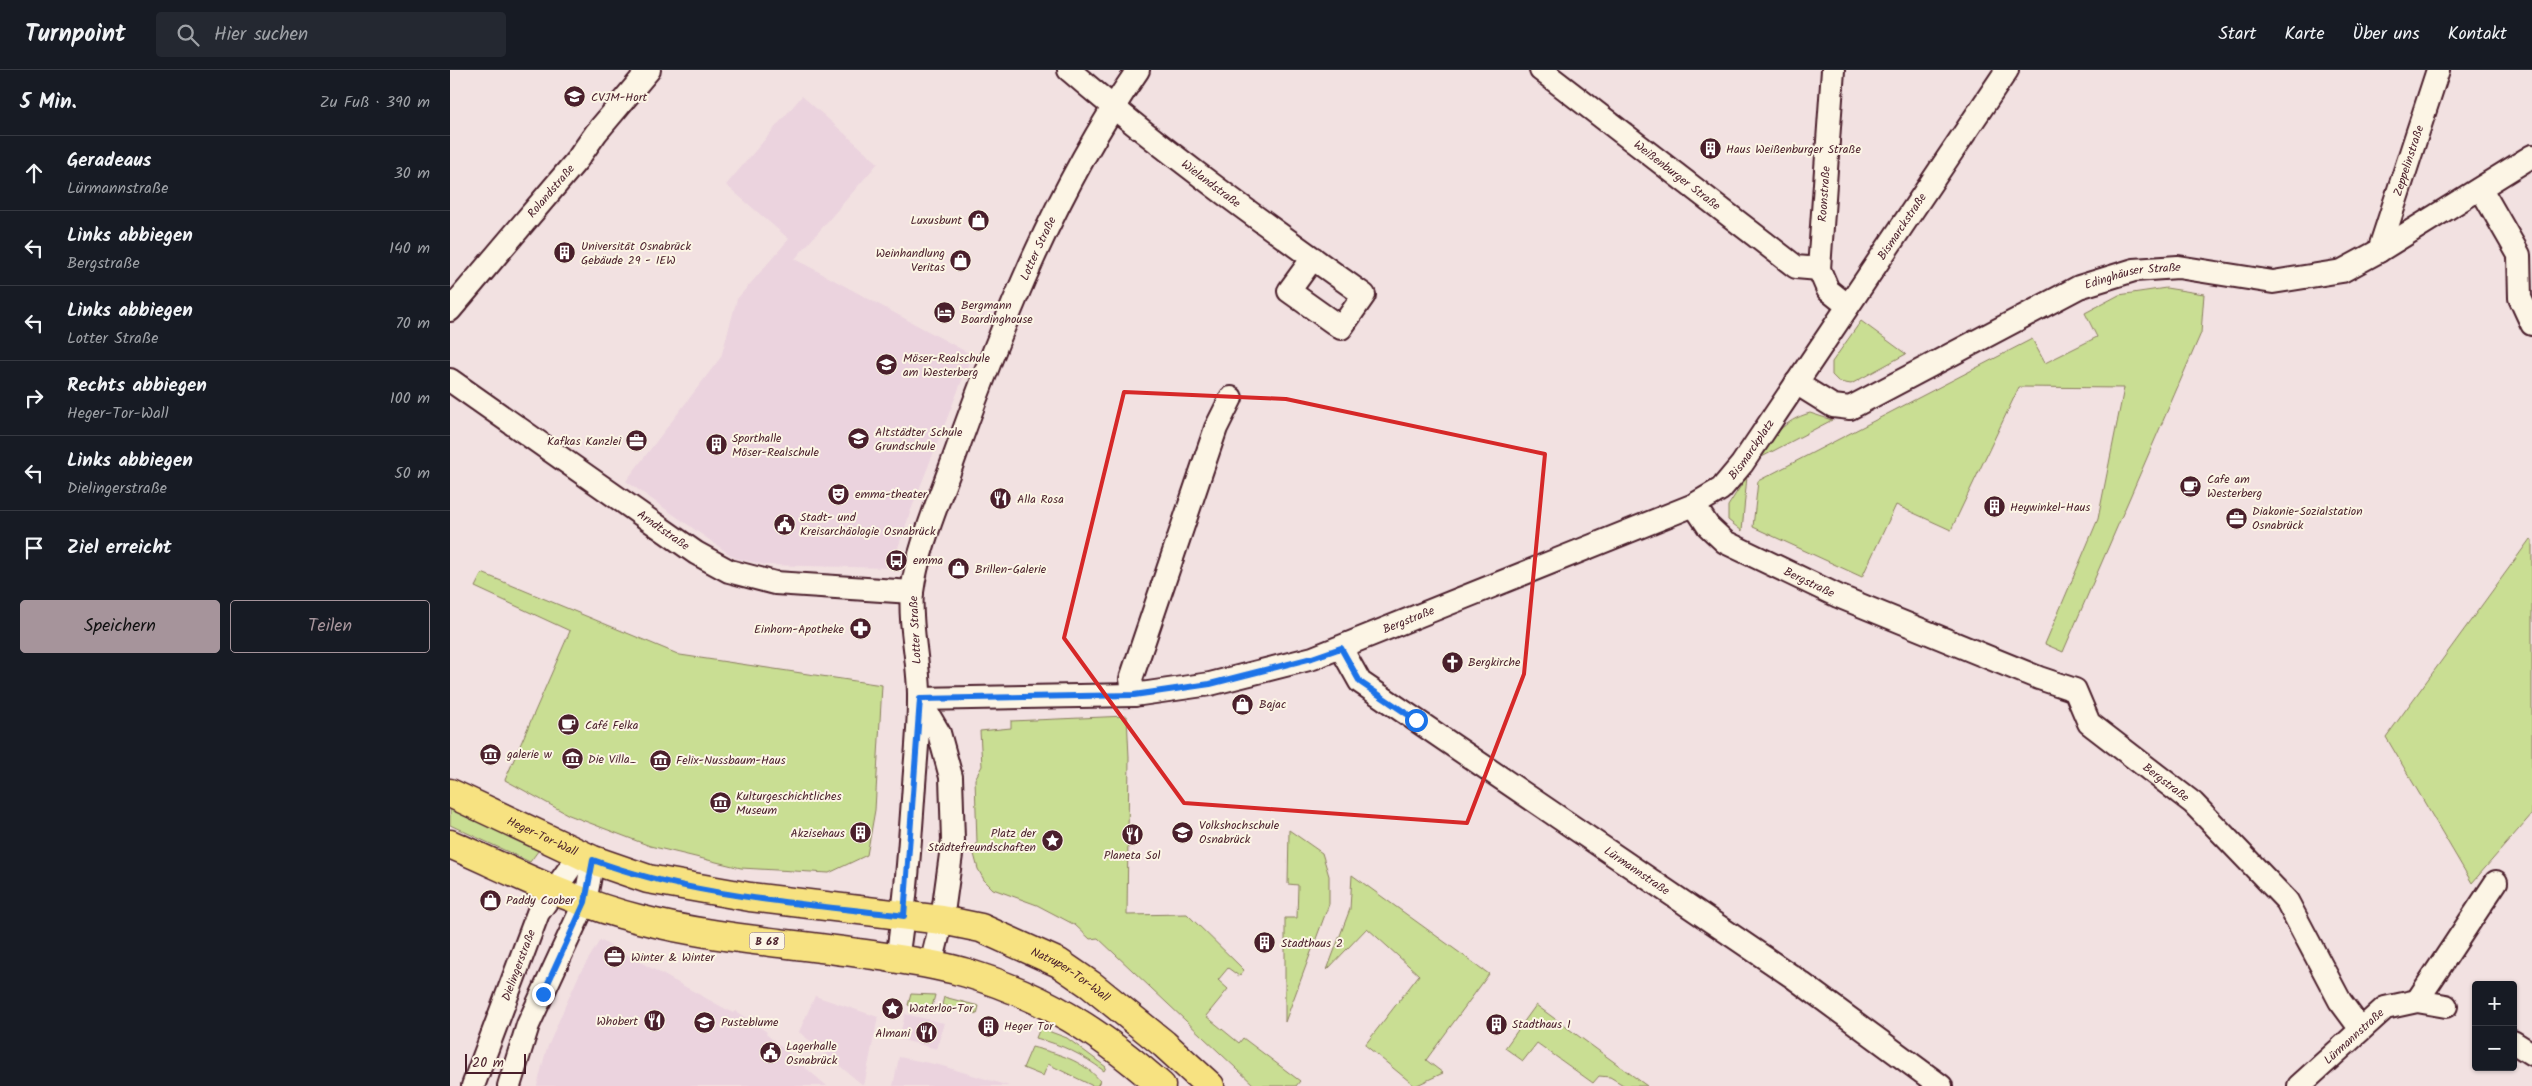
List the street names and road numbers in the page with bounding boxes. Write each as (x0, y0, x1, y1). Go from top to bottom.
street label: Zeppelinstraße (2388, 122, 2430, 199)
street label: Weißenburger Straße (1629, 136, 1725, 216)
street label: Wielandstraße (1177, 155, 1245, 213)
street label: Rolandstraße (523, 160, 580, 222)
street label: Roonstraße (1813, 165, 1836, 223)
street label: Bismarckstraße (1873, 189, 1932, 264)
street label: Lotter Straße (1015, 213, 1062, 284)
street label: Edinghäuser Straße (2082, 258, 2183, 295)
street label: Bismarckplatz (1724, 416, 1780, 484)
street label: Arndtstraße (633, 505, 694, 556)
street label: Bergstraße (1780, 562, 1838, 603)
street label: Lotter Straße (904, 595, 927, 665)
street label: Bergstraße (1380, 601, 1438, 639)
street label: Bergstraße (2138, 759, 2194, 807)
street label: Heger-Tor-Wall (504, 812, 581, 862)
street label: Lürmannstraße (1600, 842, 1674, 901)
street label: Dielingerstraße (497, 926, 541, 1004)
road number: B 68 (750, 932, 784, 949)
street label: Natruper-Tor-Wall (1028, 943, 1114, 1007)
street label: Lürmannstraße (2320, 1004, 2389, 1069)

